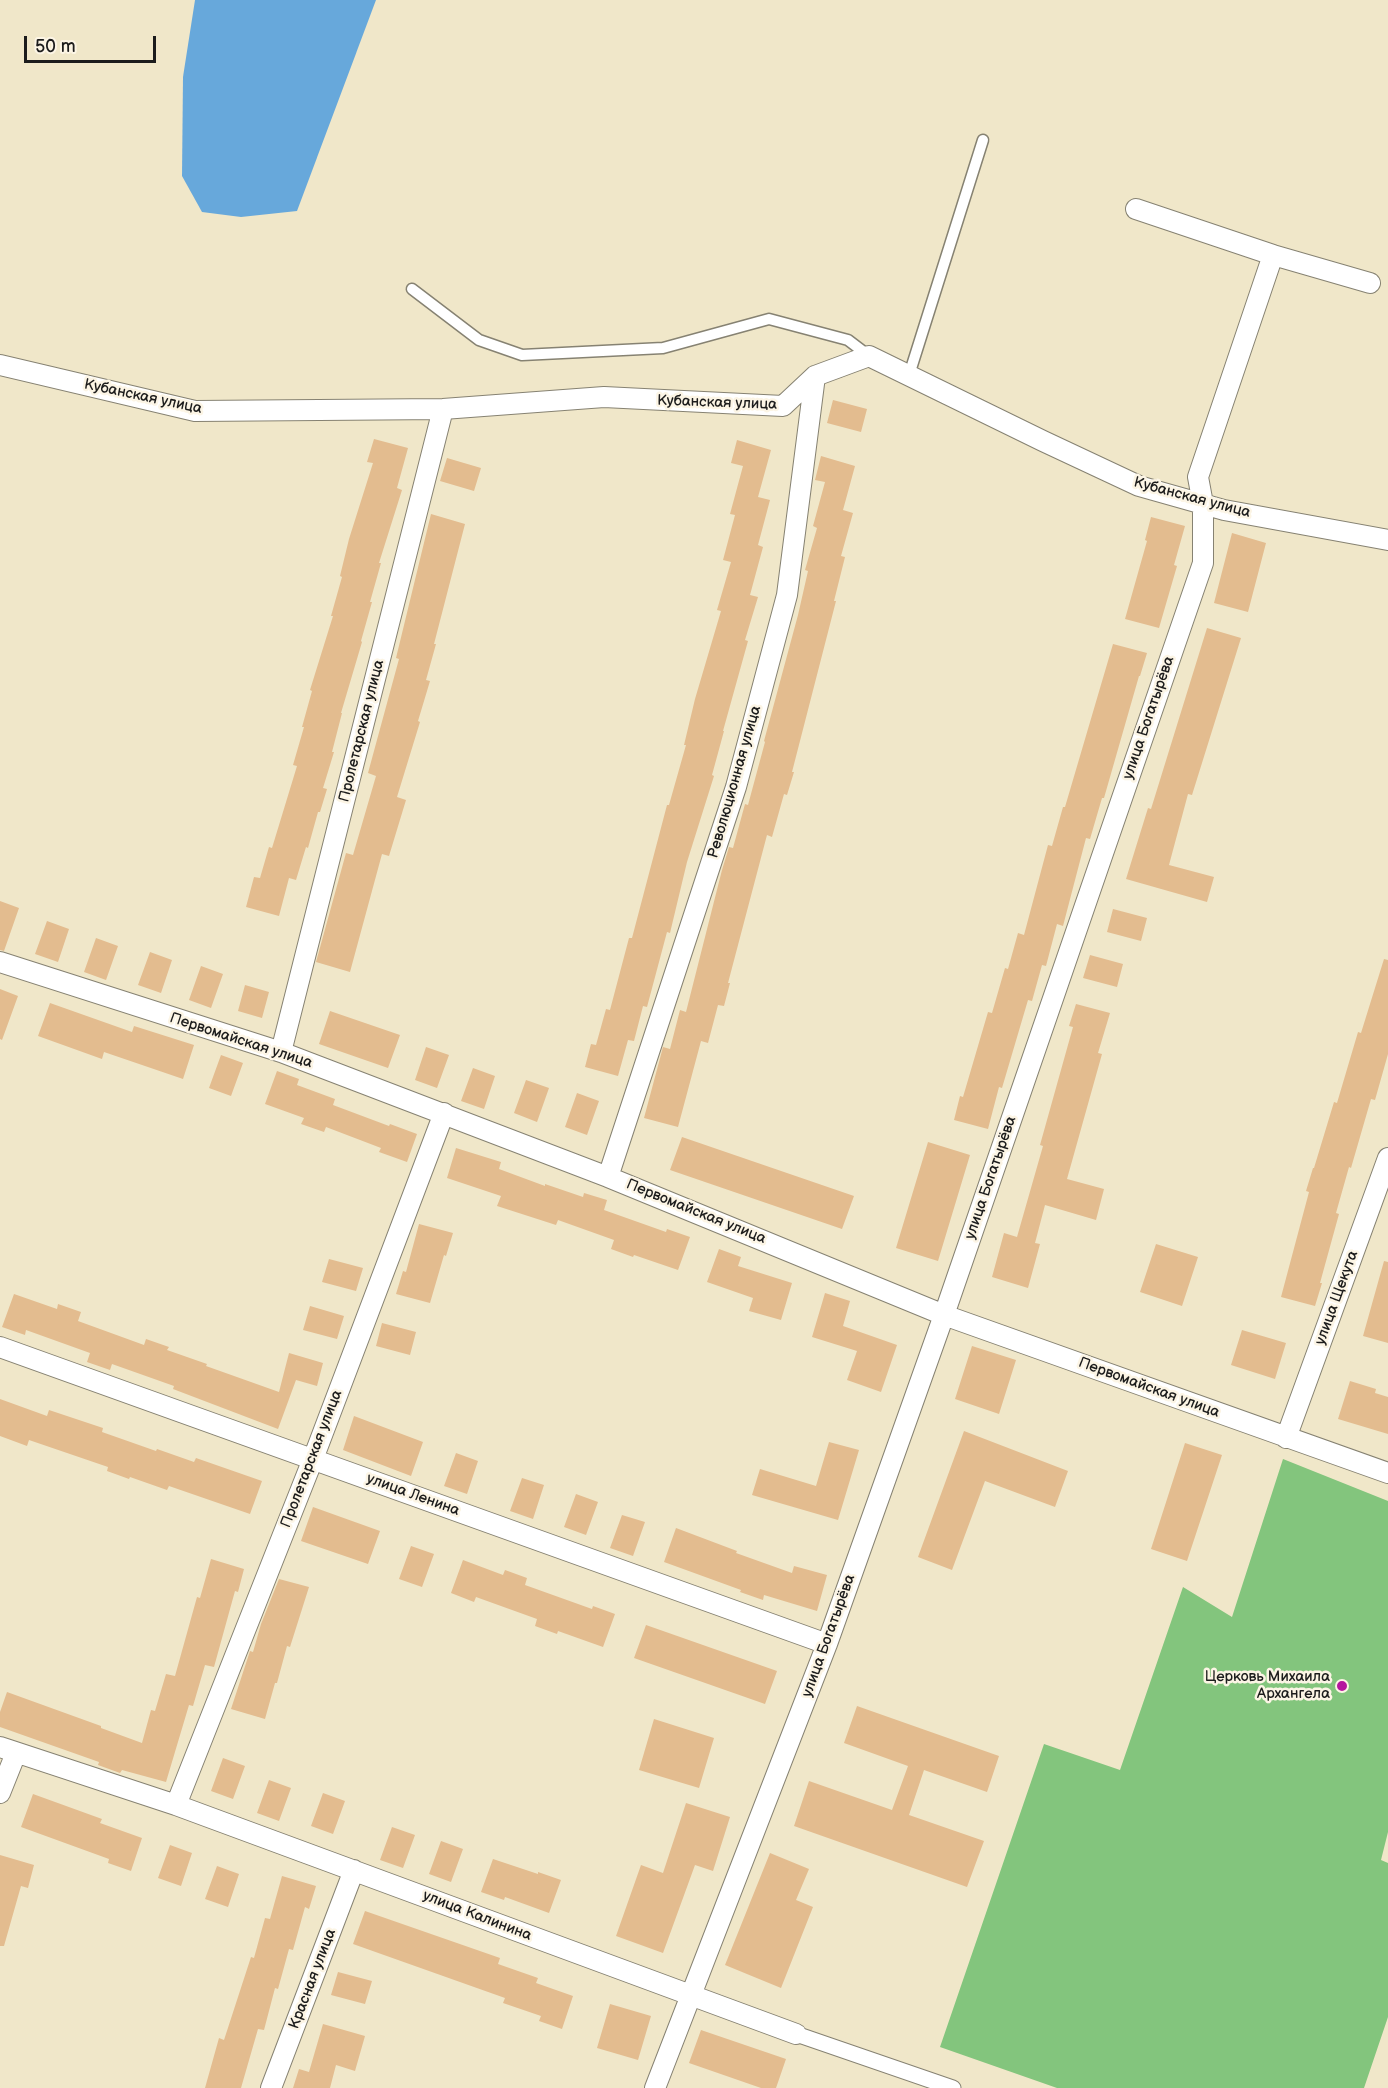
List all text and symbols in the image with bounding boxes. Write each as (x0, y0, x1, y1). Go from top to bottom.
scale bar (27, 24, 159, 62)
text: 50 m (35, 36, 76, 57)
street label: Кубанская улица (82, 376, 204, 418)
street label: Кубанская улица (657, 392, 777, 414)
street label: Кубанская улица (1132, 474, 1252, 522)
street label: улица Богатырёва (1119, 654, 1179, 782)
street label: Пролетарская улица (336, 658, 388, 804)
street label: Революционная улица (705, 704, 765, 860)
street label: Первомайская улица (167, 1009, 315, 1073)
street label: улица Богатырёва (961, 1114, 1021, 1242)
street label: Первомайская улица (624, 1176, 768, 1248)
street label: улица Щекута (1312, 1248, 1362, 1348)
street label: Первомайская улица (1076, 1354, 1222, 1422)
street label: Пролетарская улица (277, 1388, 347, 1530)
street label: улица Ленина (364, 1470, 462, 1520)
street label: улица Богатырёва (798, 1572, 860, 1700)
place label: Церковь Михаила Архангела (1205, 1668, 1330, 1703)
marker: Церковь Михаила Архангела (1335, 1679, 1349, 1693)
street label: улица Калинина (420, 1887, 534, 1945)
street label: Красная улица (286, 1926, 340, 2032)

